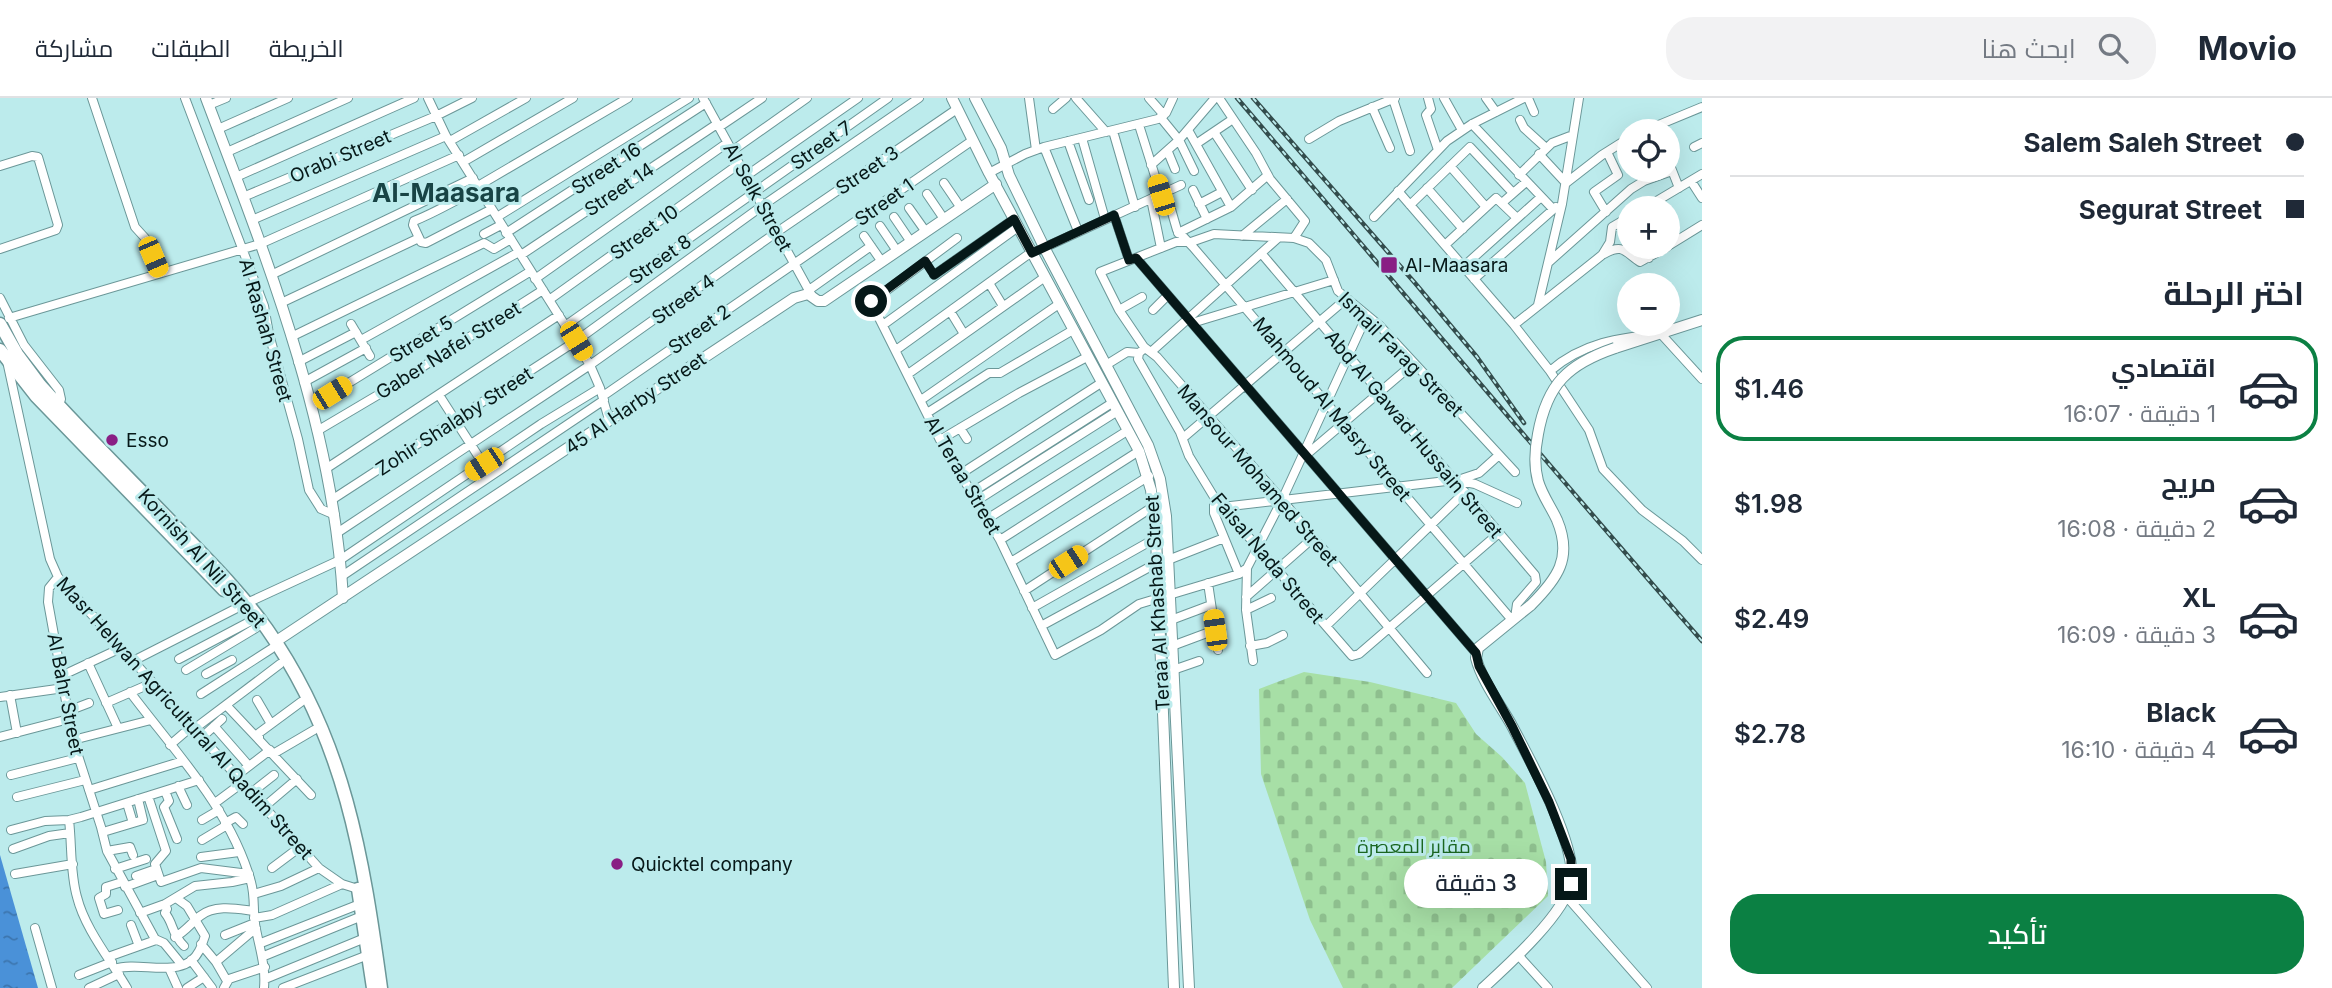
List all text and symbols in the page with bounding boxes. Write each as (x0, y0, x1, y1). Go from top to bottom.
search box (1666, 17, 2156, 80)
text: Movio (2198, 28, 2297, 68)
icon: search (2094, 29, 2132, 67)
text: ابحث هنا (1981, 33, 2076, 64)
text: مشاركة (35, 34, 113, 63)
text: الطبقات (151, 34, 231, 63)
text: الخريطة (269, 34, 344, 63)
street label: Street 7 (786, 116, 856, 175)
map controls (1617, 119, 1680, 336)
button: locate (1617, 119, 1680, 182)
street label: Orabi Street (286, 125, 394, 188)
text: Salem Saleh Street (2023, 127, 2262, 158)
street label: Street 16 (567, 137, 645, 199)
street label: Al Selk Street (718, 139, 797, 255)
street label: Street 3 (832, 141, 903, 200)
street label: Street 14 (580, 158, 658, 221)
car (1145, 172, 1178, 218)
street label: Street 1 (850, 174, 918, 231)
district label: Al-Maasara (372, 177, 520, 208)
text: Segurat Street (2079, 194, 2262, 225)
button: + (1617, 196, 1680, 259)
street label: Street 10 (606, 200, 683, 265)
street label: Street 8 (625, 230, 696, 289)
car (136, 234, 171, 280)
place label: Al-Maasara (1405, 254, 1508, 277)
marker: Al-Maasara (1379, 255, 1399, 275)
street label: Al Rashah Street (234, 256, 297, 404)
street label: Street 4 (648, 270, 719, 329)
button: − (1617, 273, 1680, 336)
text: اختر الرحلة (2163, 274, 2304, 313)
route start (855, 285, 887, 317)
street label: Ismail Farag Street (1334, 287, 1468, 421)
street label: Gaber Nafei Street (372, 297, 525, 404)
street label: Street 2 (664, 300, 735, 359)
street label: Street 5 (385, 311, 457, 368)
street label: Mahmoud Al Masry Street (1248, 313, 1415, 506)
car (556, 318, 597, 364)
street label: Abd Al Gawad Hussain Street (1320, 326, 1507, 543)
street label: 45 Al Harby Street (560, 348, 710, 459)
text: اقتصادي (2111, 352, 2216, 383)
icon: car (2237, 357, 2300, 420)
street label: Zohir Shalaby Street (372, 362, 537, 481)
car (309, 373, 356, 413)
text: $1.46 (1734, 373, 1804, 404)
street label: Mansour Mohamed Street (1173, 380, 1343, 571)
text: 1 دقيقة · 16:07 (2063, 400, 2216, 428)
street label: Al Teraa Street (920, 412, 1006, 538)
place label: Esso (126, 429, 169, 452)
marker: Esso (104, 432, 120, 448)
car (461, 444, 508, 484)
text: مريح (2161, 467, 2216, 498)
icon: car (2237, 472, 2300, 535)
street label: Kornish Al Nil Street (133, 484, 270, 632)
text: $1.98 (1734, 488, 1803, 519)
street label: Faisal Nada Street (1206, 489, 1329, 628)
street label: Teraa Al Khashab Street (1140, 495, 1175, 711)
text: 2 دقيقة · 16:08 (2057, 515, 2216, 543)
car (1045, 542, 1092, 582)
street label: Masr Helwan Agricultural Al Qadim Street (52, 572, 318, 864)
text: XL (2182, 582, 2216, 613)
icon: car (2237, 587, 2300, 650)
text: $2.49 (1734, 603, 1809, 634)
car (1202, 608, 1229, 652)
text: 3 دقيقة · 16:09 (2057, 621, 2216, 649)
street label: Al Bahr Street (42, 631, 89, 757)
text: Black (2146, 697, 2216, 728)
icon: car (2237, 702, 2300, 765)
text: $2.78 (1734, 718, 1806, 749)
text: 4 دقيقة · 16:10 (2061, 736, 2216, 764)
park label: مقابر المعصرة (1357, 835, 1471, 858)
place label: Quicktel company (631, 853, 793, 876)
marker: Quicktel company (609, 856, 625, 872)
callout: 3 دقيقة (1403, 860, 1546, 908)
route end (1555, 868, 1587, 900)
text: 3 دقيقة (1435, 869, 1517, 897)
button: تأكيد (1730, 894, 2304, 974)

